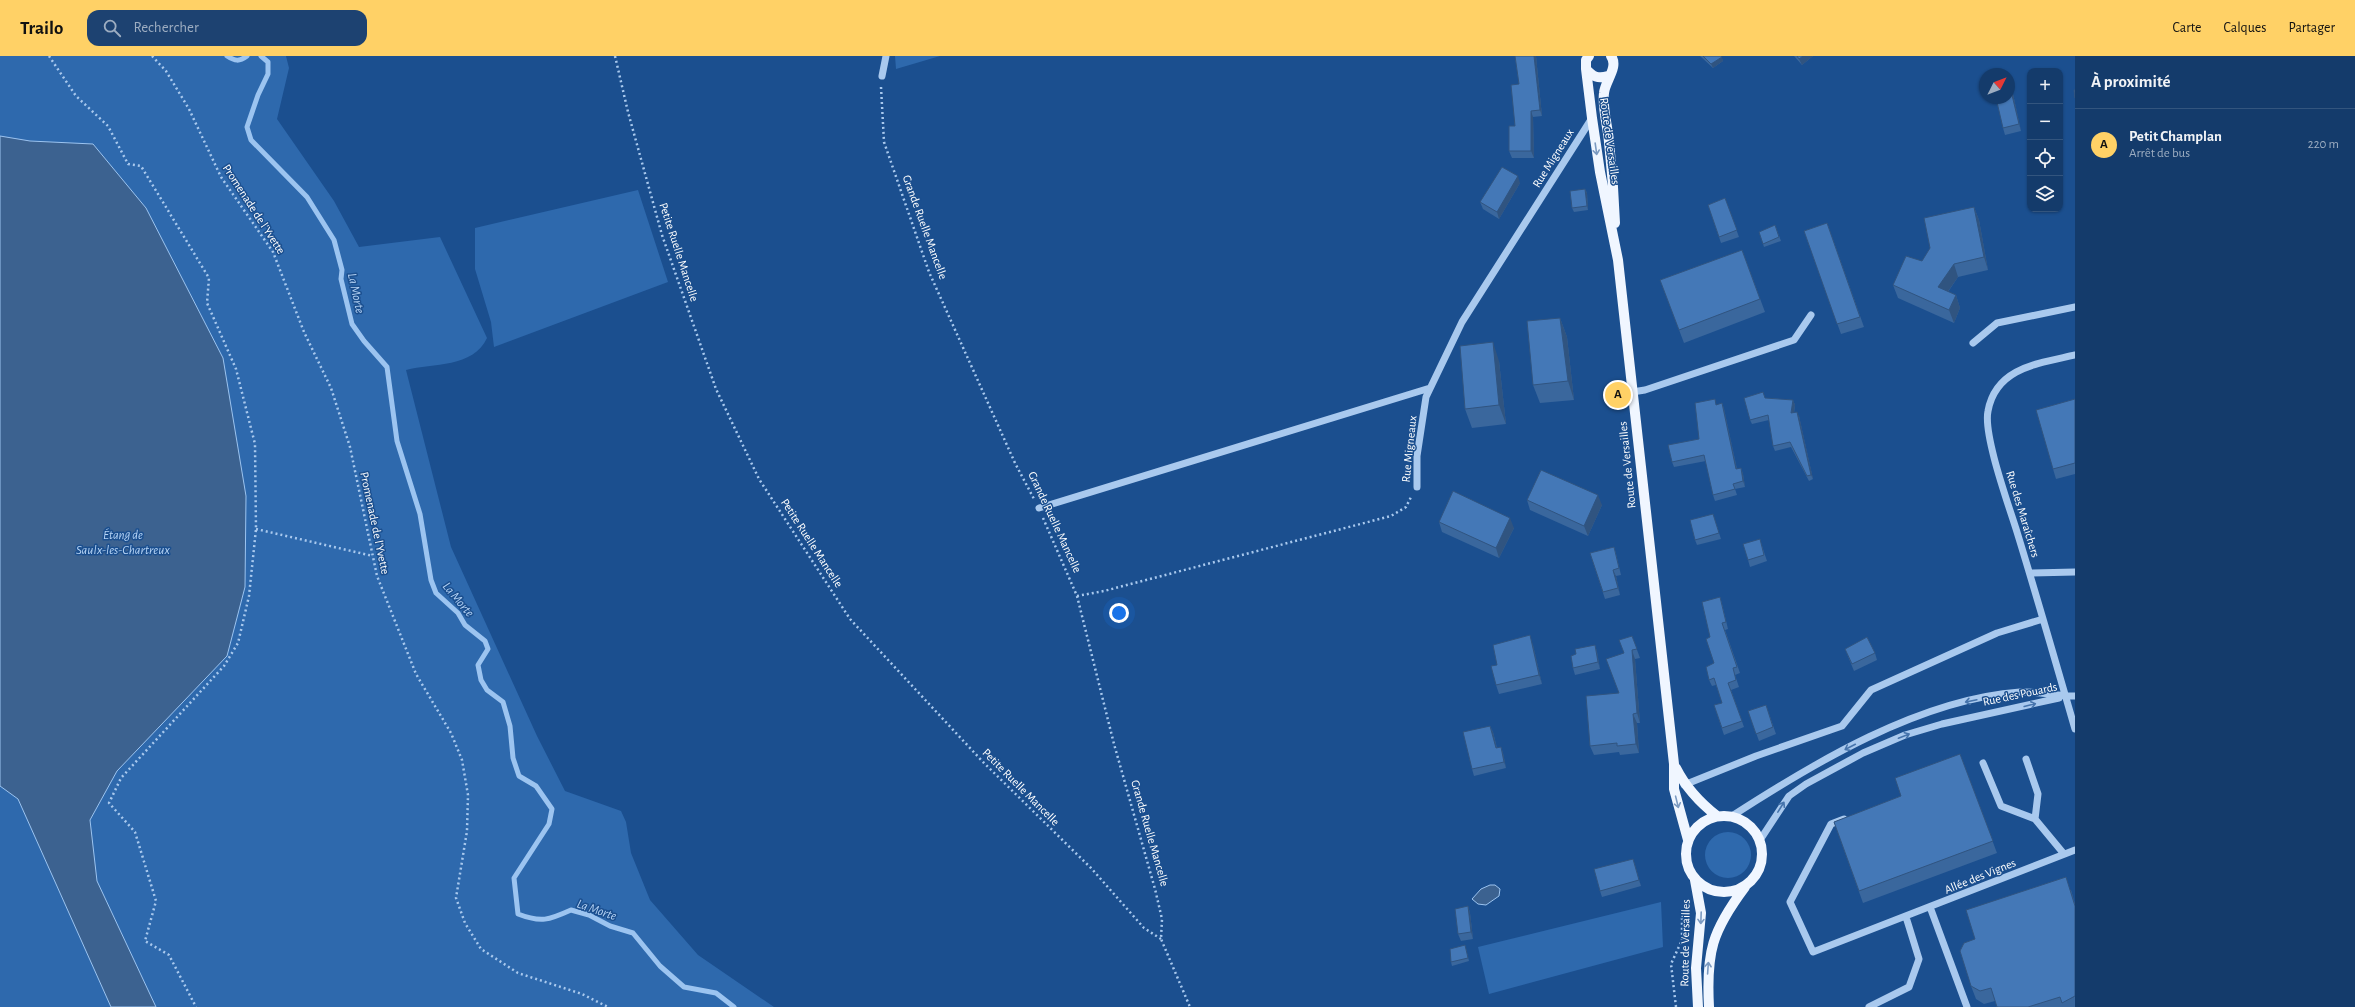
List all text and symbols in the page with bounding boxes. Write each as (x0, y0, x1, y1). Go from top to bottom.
search box (87, 10, 367, 46)
icon: search (101, 17, 123, 39)
text: Trailo (20, 19, 63, 38)
text: Rechercher (133, 20, 199, 35)
text: Carte (2173, 21, 2201, 35)
text: Calques (2223, 21, 2267, 35)
text: Partager (2289, 21, 2335, 35)
north arrow (1979, 68, 2015, 104)
map controls (2027, 68, 2063, 212)
button: + (2027, 68, 2063, 104)
text: À proximité (2091, 73, 2171, 90)
street label: Route de Versailles (1598, 97, 1622, 185)
button: − (2027, 104, 2063, 140)
street label: Rue Migneaux (1530, 126, 1576, 190)
text: Petit Champlan (2129, 129, 2222, 144)
text: A (2100, 138, 2108, 151)
text: 220 m (2308, 138, 2339, 151)
button: locate (2027, 140, 2063, 176)
one-way arrow (1592, 142, 1600, 155)
text: Arrêt de bus (2129, 147, 2190, 160)
street label: Promenade de l'Yvette (221, 162, 287, 256)
street label: Grande Ruelle Mancelle (901, 173, 949, 281)
button: layers (2027, 176, 2063, 212)
street label: Petite Ruelle Mancelle (657, 201, 701, 303)
water label: La Morte (345, 272, 366, 315)
pin: A (1605, 380, 1631, 410)
street label: Rue Migneaux (1400, 415, 1418, 483)
street label: Route de Versailles (1616, 421, 1638, 509)
street label: Rue des Maraîchers (2004, 469, 2042, 559)
street label: Grande Ruelle Mancelle (1026, 470, 1084, 574)
street label: Promenade de l'Yvette (358, 471, 392, 575)
street label: Petite Ruelle Mancelle (779, 496, 845, 590)
water label: Étang de Saulx-les-Chartreux (76, 528, 170, 557)
water label: La Morte (440, 580, 476, 620)
your location (1109, 603, 1129, 623)
street label: Rue des Pouards (1982, 680, 2058, 708)
one-way arrow (1965, 698, 1978, 706)
one-way arrow (2024, 701, 2037, 708)
one-way arrow (1898, 732, 1910, 740)
one-way arrow (1844, 744, 1856, 751)
street label: Petite Ruelle Mancelle (980, 746, 1062, 828)
street label: Grande Ruelle Mancelle (1129, 778, 1171, 888)
one-way arrow (1674, 796, 1682, 809)
one-way arrow (1777, 802, 1786, 813)
street label: Allée des Vignes (1943, 856, 2017, 896)
water label: La Morte (575, 898, 618, 923)
street label: Route de Versailles (1678, 899, 1692, 987)
one-way arrow (1697, 911, 1704, 924)
one-way arrow (1705, 962, 1712, 975)

